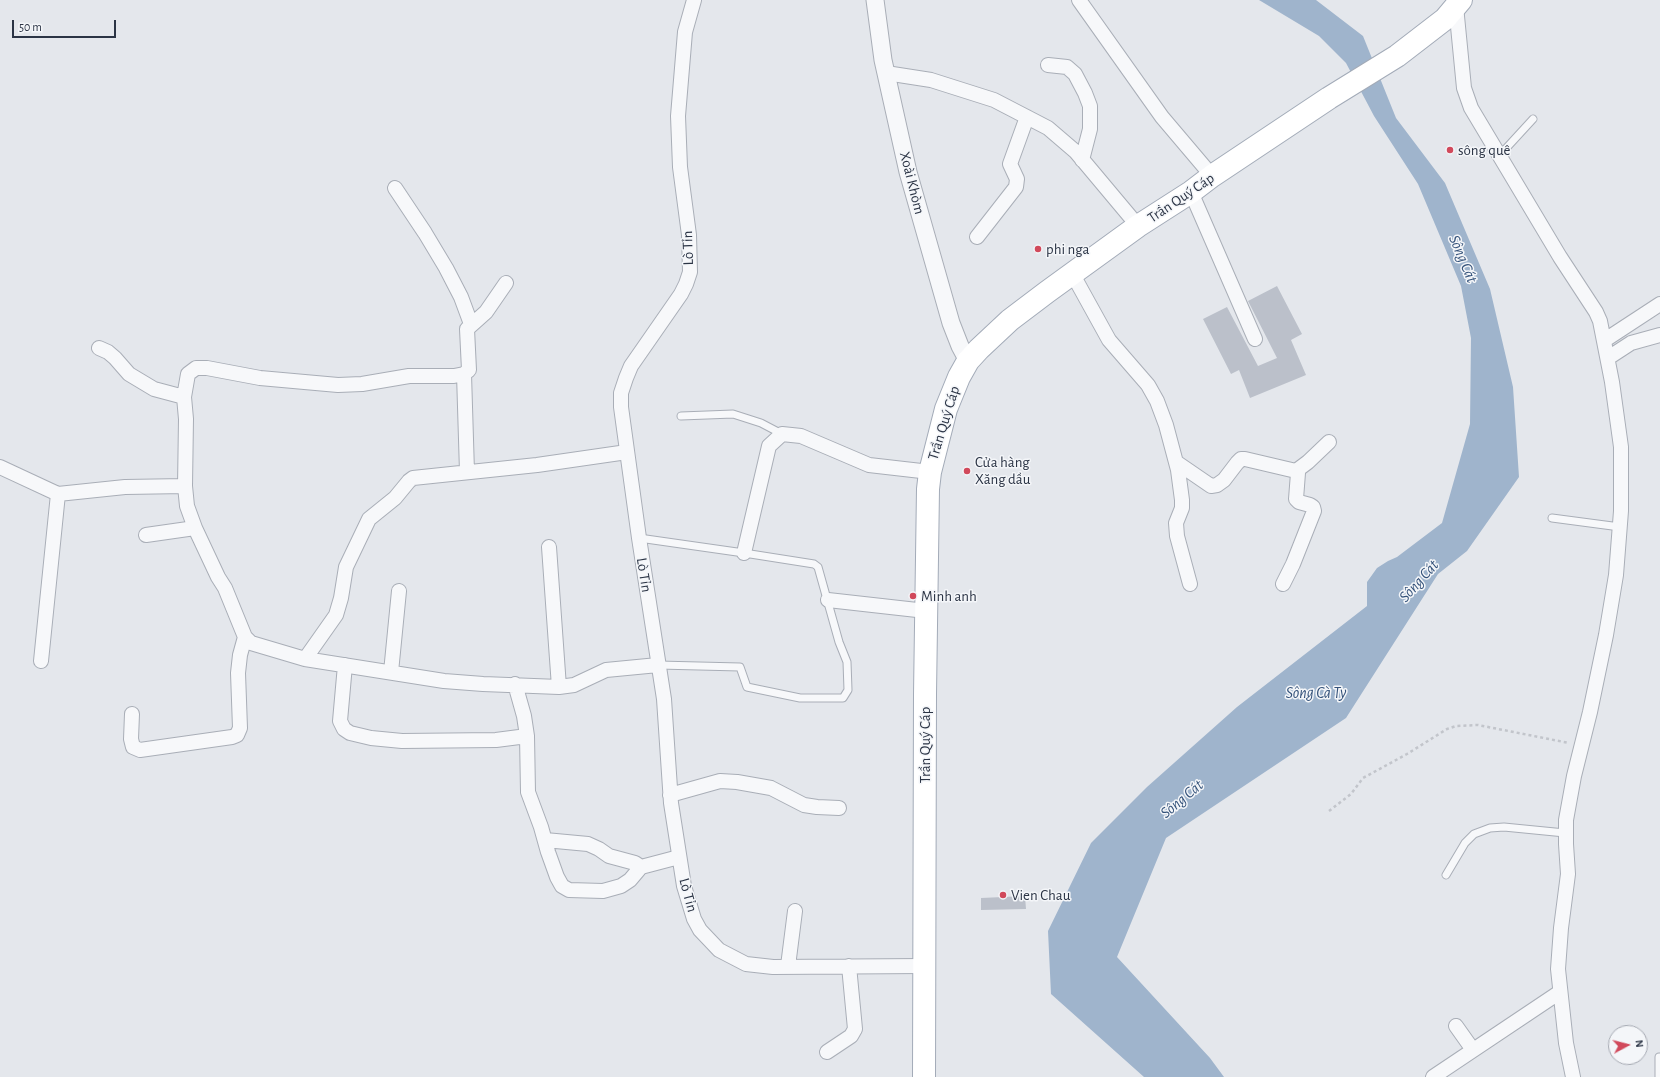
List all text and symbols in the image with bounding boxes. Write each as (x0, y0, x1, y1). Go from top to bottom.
scale bar (14, 12, 118, 38)
text: 50 m (19, 21, 42, 33)
place label: sông quê (1458, 141, 1510, 159)
marker: sông quê (1445, 145, 1455, 155)
street label: Xoài Khòm (896, 150, 928, 216)
street label: Trần Quý Cáp (1144, 169, 1218, 227)
street label: Lò Tỉn (678, 230, 698, 266)
water label: Sông Cát (1444, 232, 1482, 286)
place label: phi nga (1046, 240, 1089, 258)
marker: phi nga (1033, 244, 1043, 254)
street label: Trần Quý Cáp (924, 384, 964, 462)
place label: Cửa hàng Xăng dầu (975, 453, 1030, 488)
marker: Cửa hàng Xăng dầu (962, 466, 972, 476)
water label: Sông Cát (1395, 556, 1443, 606)
street label: Lò Tỉn (632, 557, 656, 593)
place label: Minh anh (921, 587, 977, 605)
marker: Minh anh (908, 591, 918, 601)
water label: Sông Cà Ty (1286, 683, 1346, 703)
street label: Trần Quý Cáp (916, 707, 934, 783)
water label: Sông Cát (1157, 775, 1207, 823)
street label: Lò Tỉn (675, 876, 701, 914)
place label: Vien Chau (1011, 886, 1070, 904)
marker: Vien Chau (998, 890, 1008, 900)
north arrow (1608, 1025, 1648, 1065)
text: N (1633, 1039, 1645, 1048)

